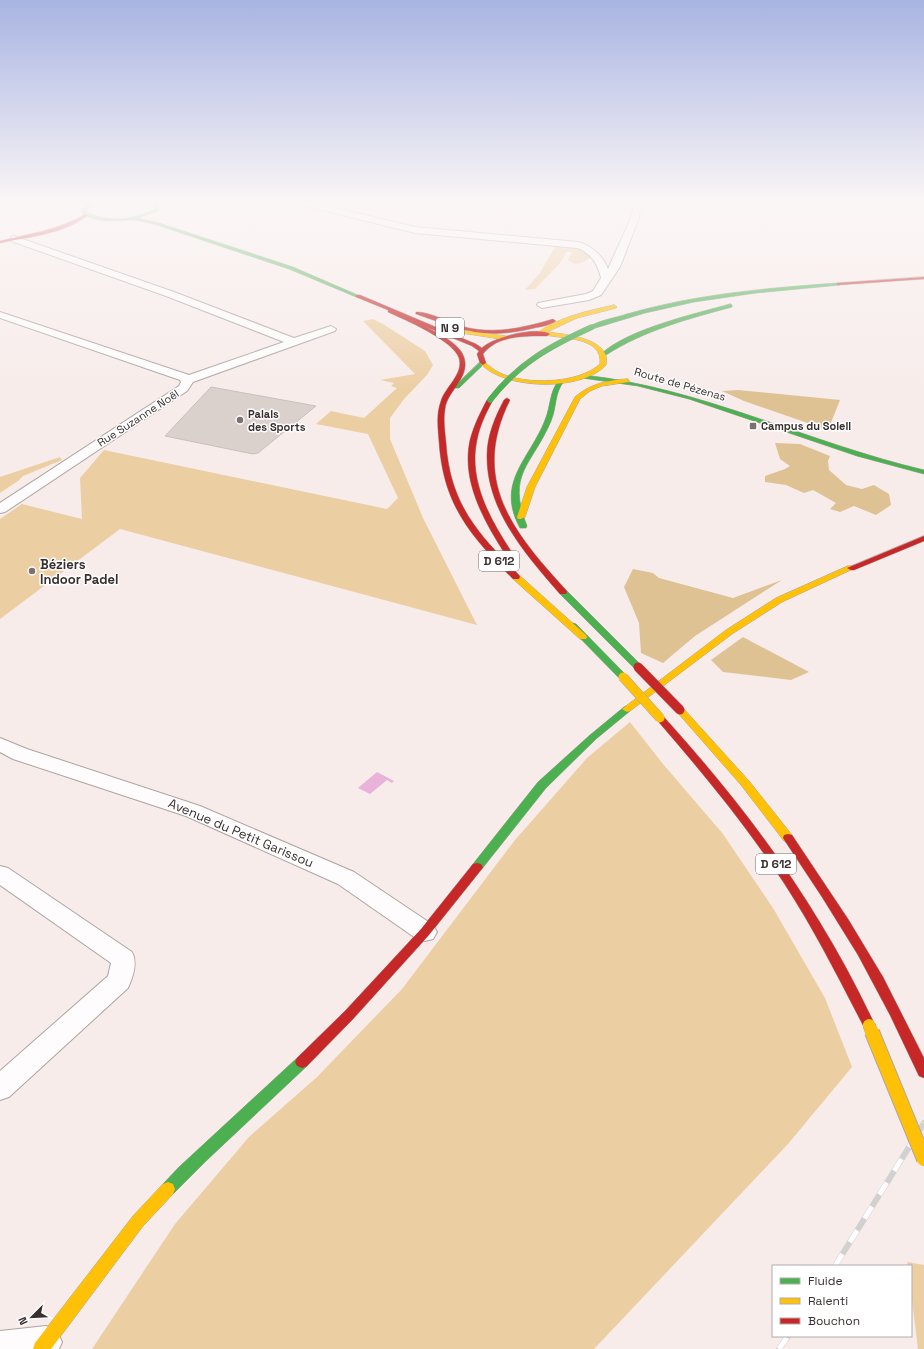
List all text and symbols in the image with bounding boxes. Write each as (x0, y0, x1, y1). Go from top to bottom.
road number: N 9 (436, 318, 464, 338)
street label: Route de Pézenas (633, 364, 728, 404)
street label: Rue Suzanne Noël (95, 386, 181, 450)
place label: Palais des Sports (248, 407, 306, 434)
marker: Palais des Sports (235, 415, 245, 425)
place label: Campus du Soleil (761, 419, 851, 433)
marker: Campus du Soleil (748, 421, 758, 431)
road number: D 612 (479, 551, 519, 571)
place label: Béziers Indoor Padel (40, 556, 118, 588)
marker: Béziers Indoor Padel (27, 566, 37, 576)
street label: Avenue du Petit Garissou (166, 795, 316, 871)
road number: D 612 (756, 854, 796, 874)
legend (772, 1265, 912, 1337)
text: Fluide (808, 1273, 843, 1289)
text: Ralenti (808, 1293, 848, 1309)
north arrow (12, 1297, 52, 1337)
text: Bouchon (808, 1313, 860, 1329)
text: N (15, 1315, 31, 1327)

